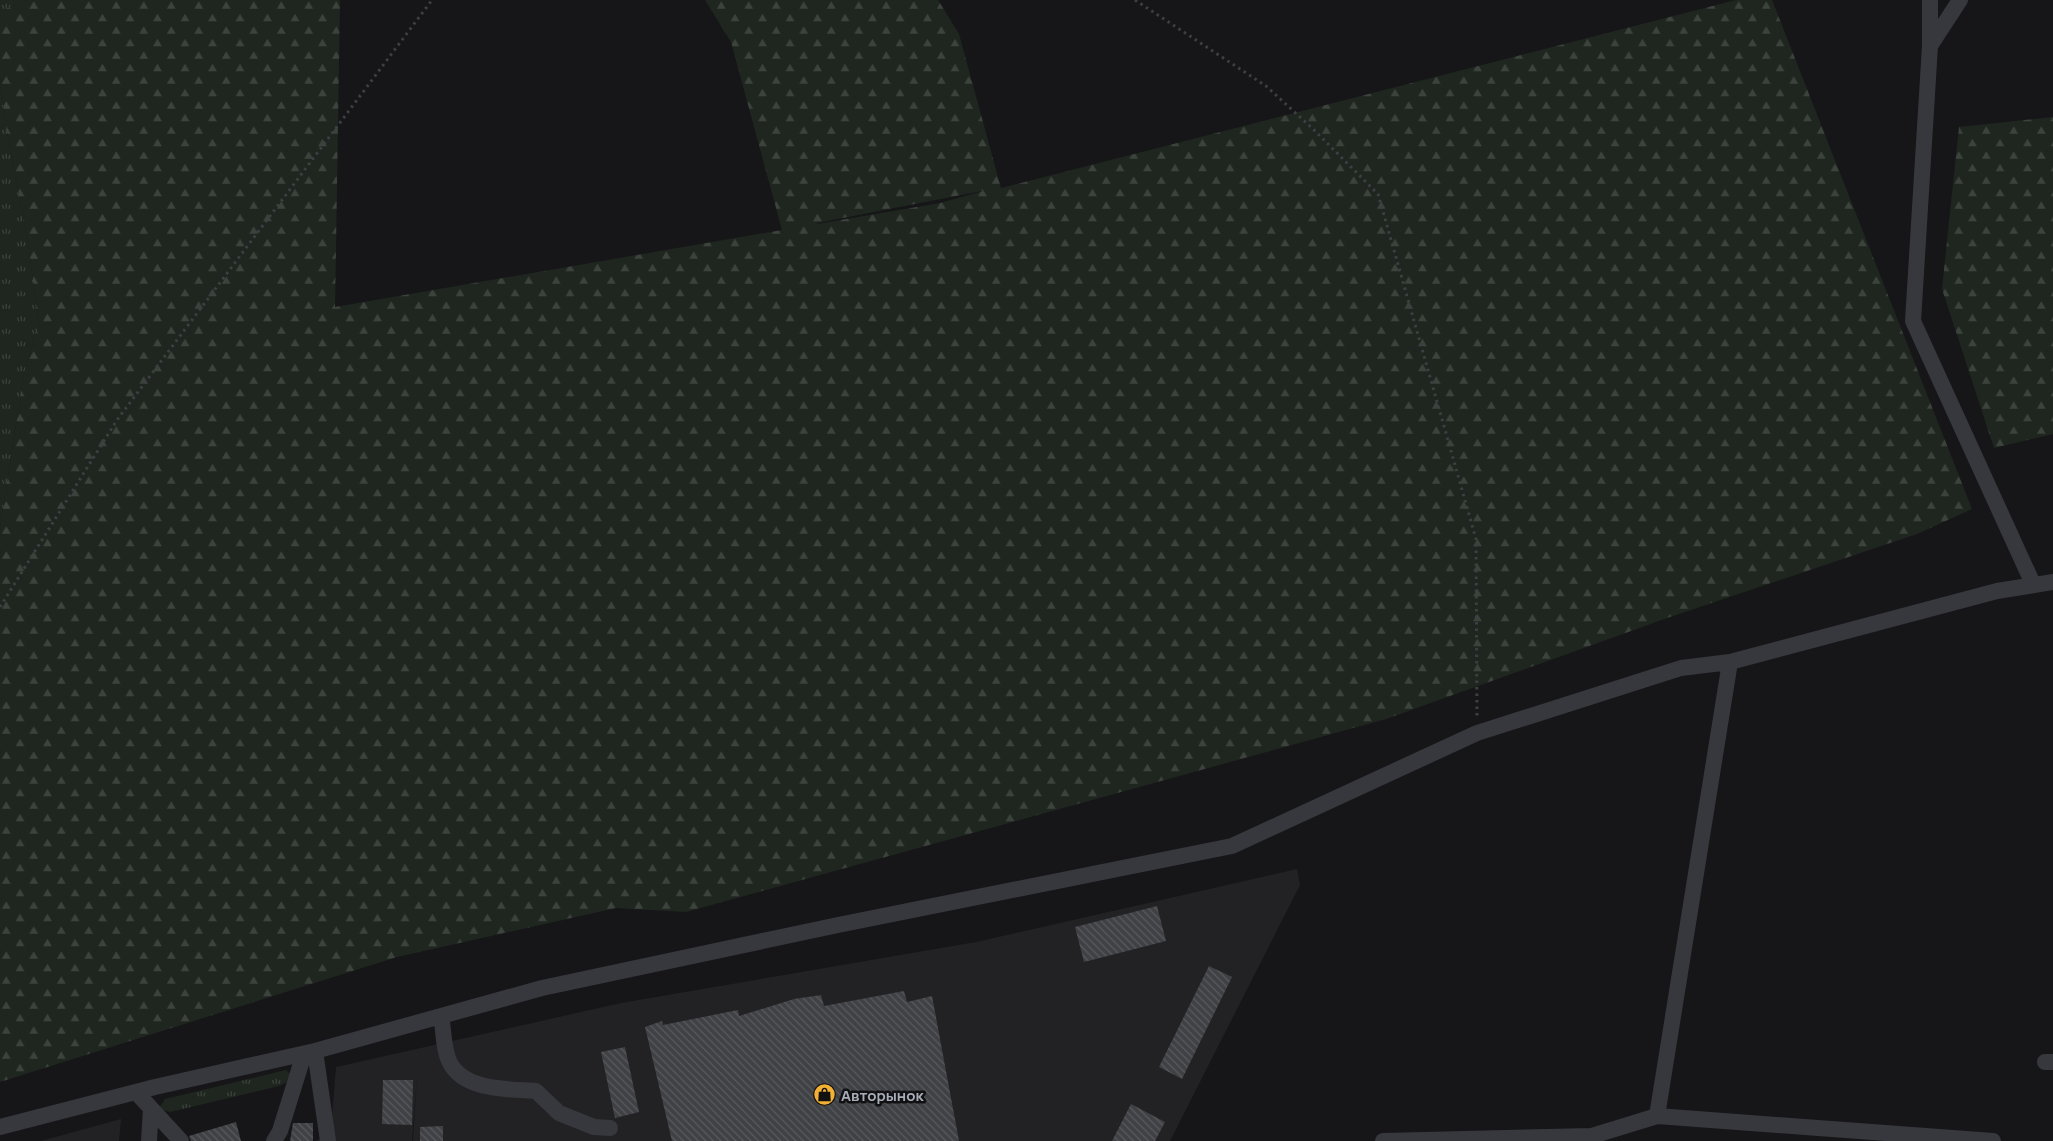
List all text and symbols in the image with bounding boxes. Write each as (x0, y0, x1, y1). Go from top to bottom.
shop icon: Авторынок (813, 1083, 837, 1107)
place label: Авторынок (841, 1085, 924, 1106)

